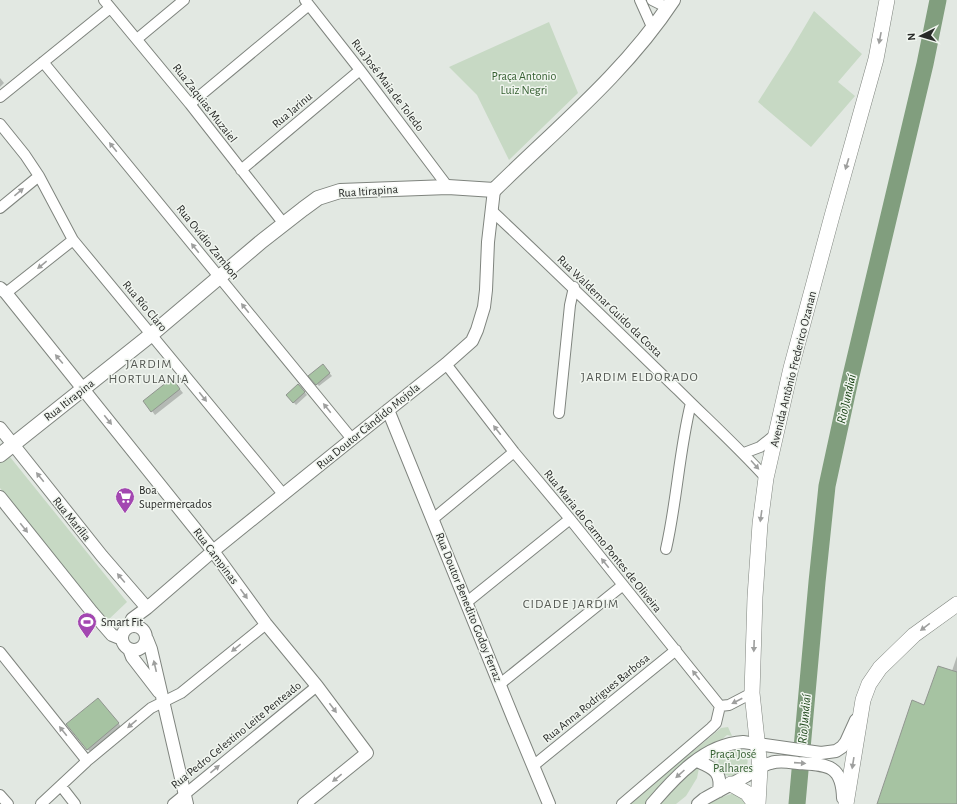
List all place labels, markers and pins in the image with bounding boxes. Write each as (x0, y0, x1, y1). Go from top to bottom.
place label: Boa Supermercados (139, 484, 212, 510)
supermarket icon: Boa Supermercados (114, 486, 136, 514)
sports icon: Smart Fit (76, 611, 98, 639)
place label: Smart Fit (101, 616, 143, 628)

